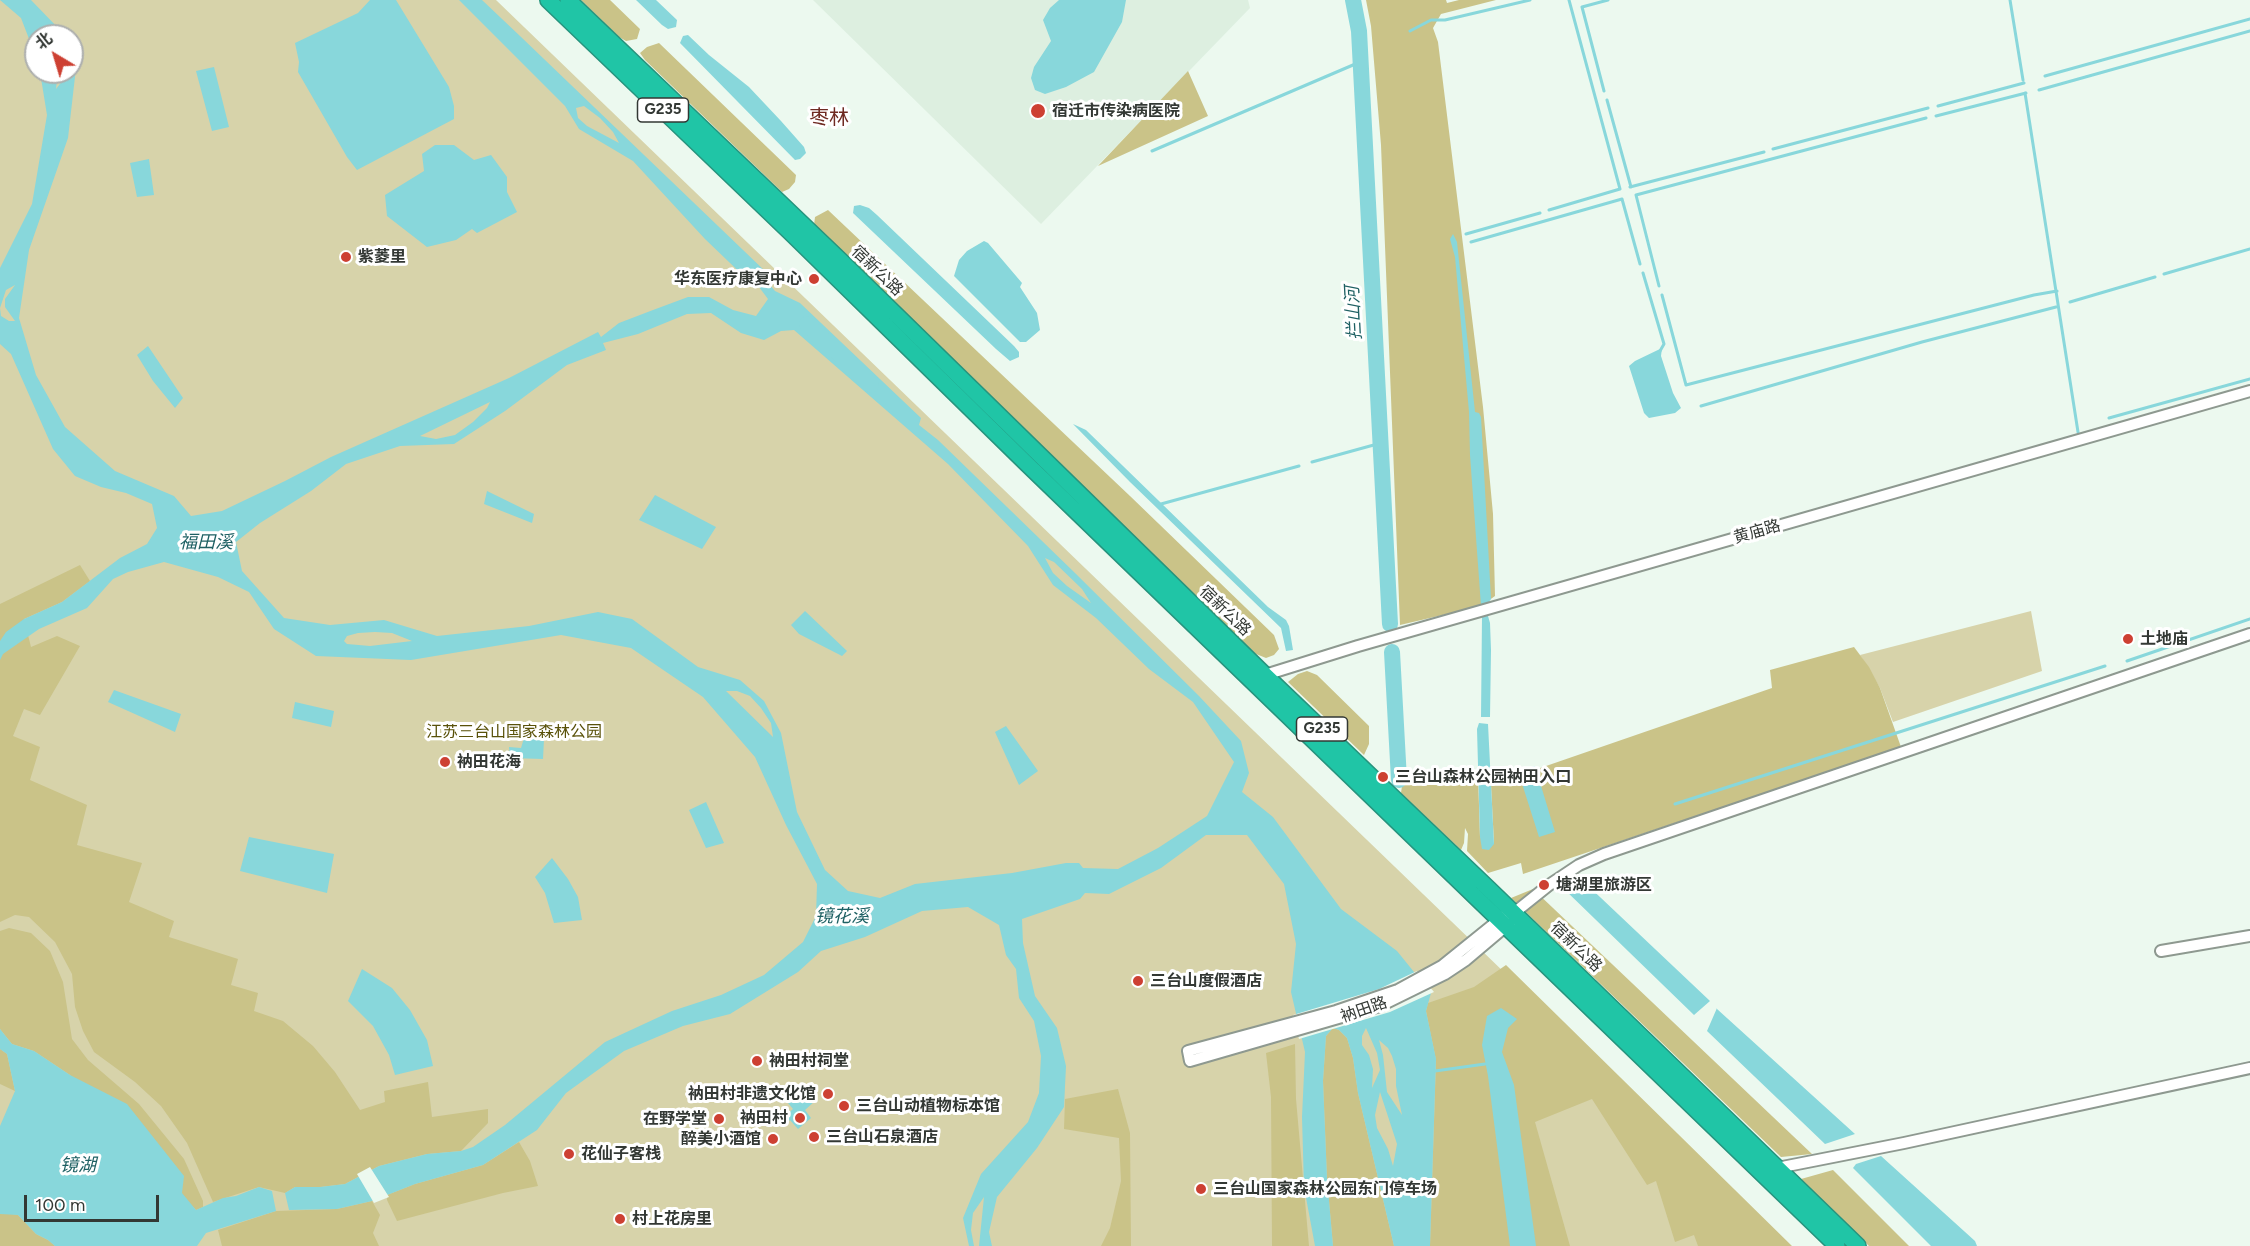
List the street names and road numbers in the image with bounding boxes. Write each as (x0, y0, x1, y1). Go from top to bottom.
road number: G235 (638, 98, 688, 122)
street label: 宿新公路 (847, 242, 907, 300)
street label: 黄庙路 (1731, 516, 1783, 548)
street label: 宿新公路 (1195, 582, 1255, 640)
road number: G235 (1296, 717, 1348, 741)
street label: 宿新公路 (1546, 918, 1606, 976)
street label: 衲田路 (1338, 993, 1390, 1027)

